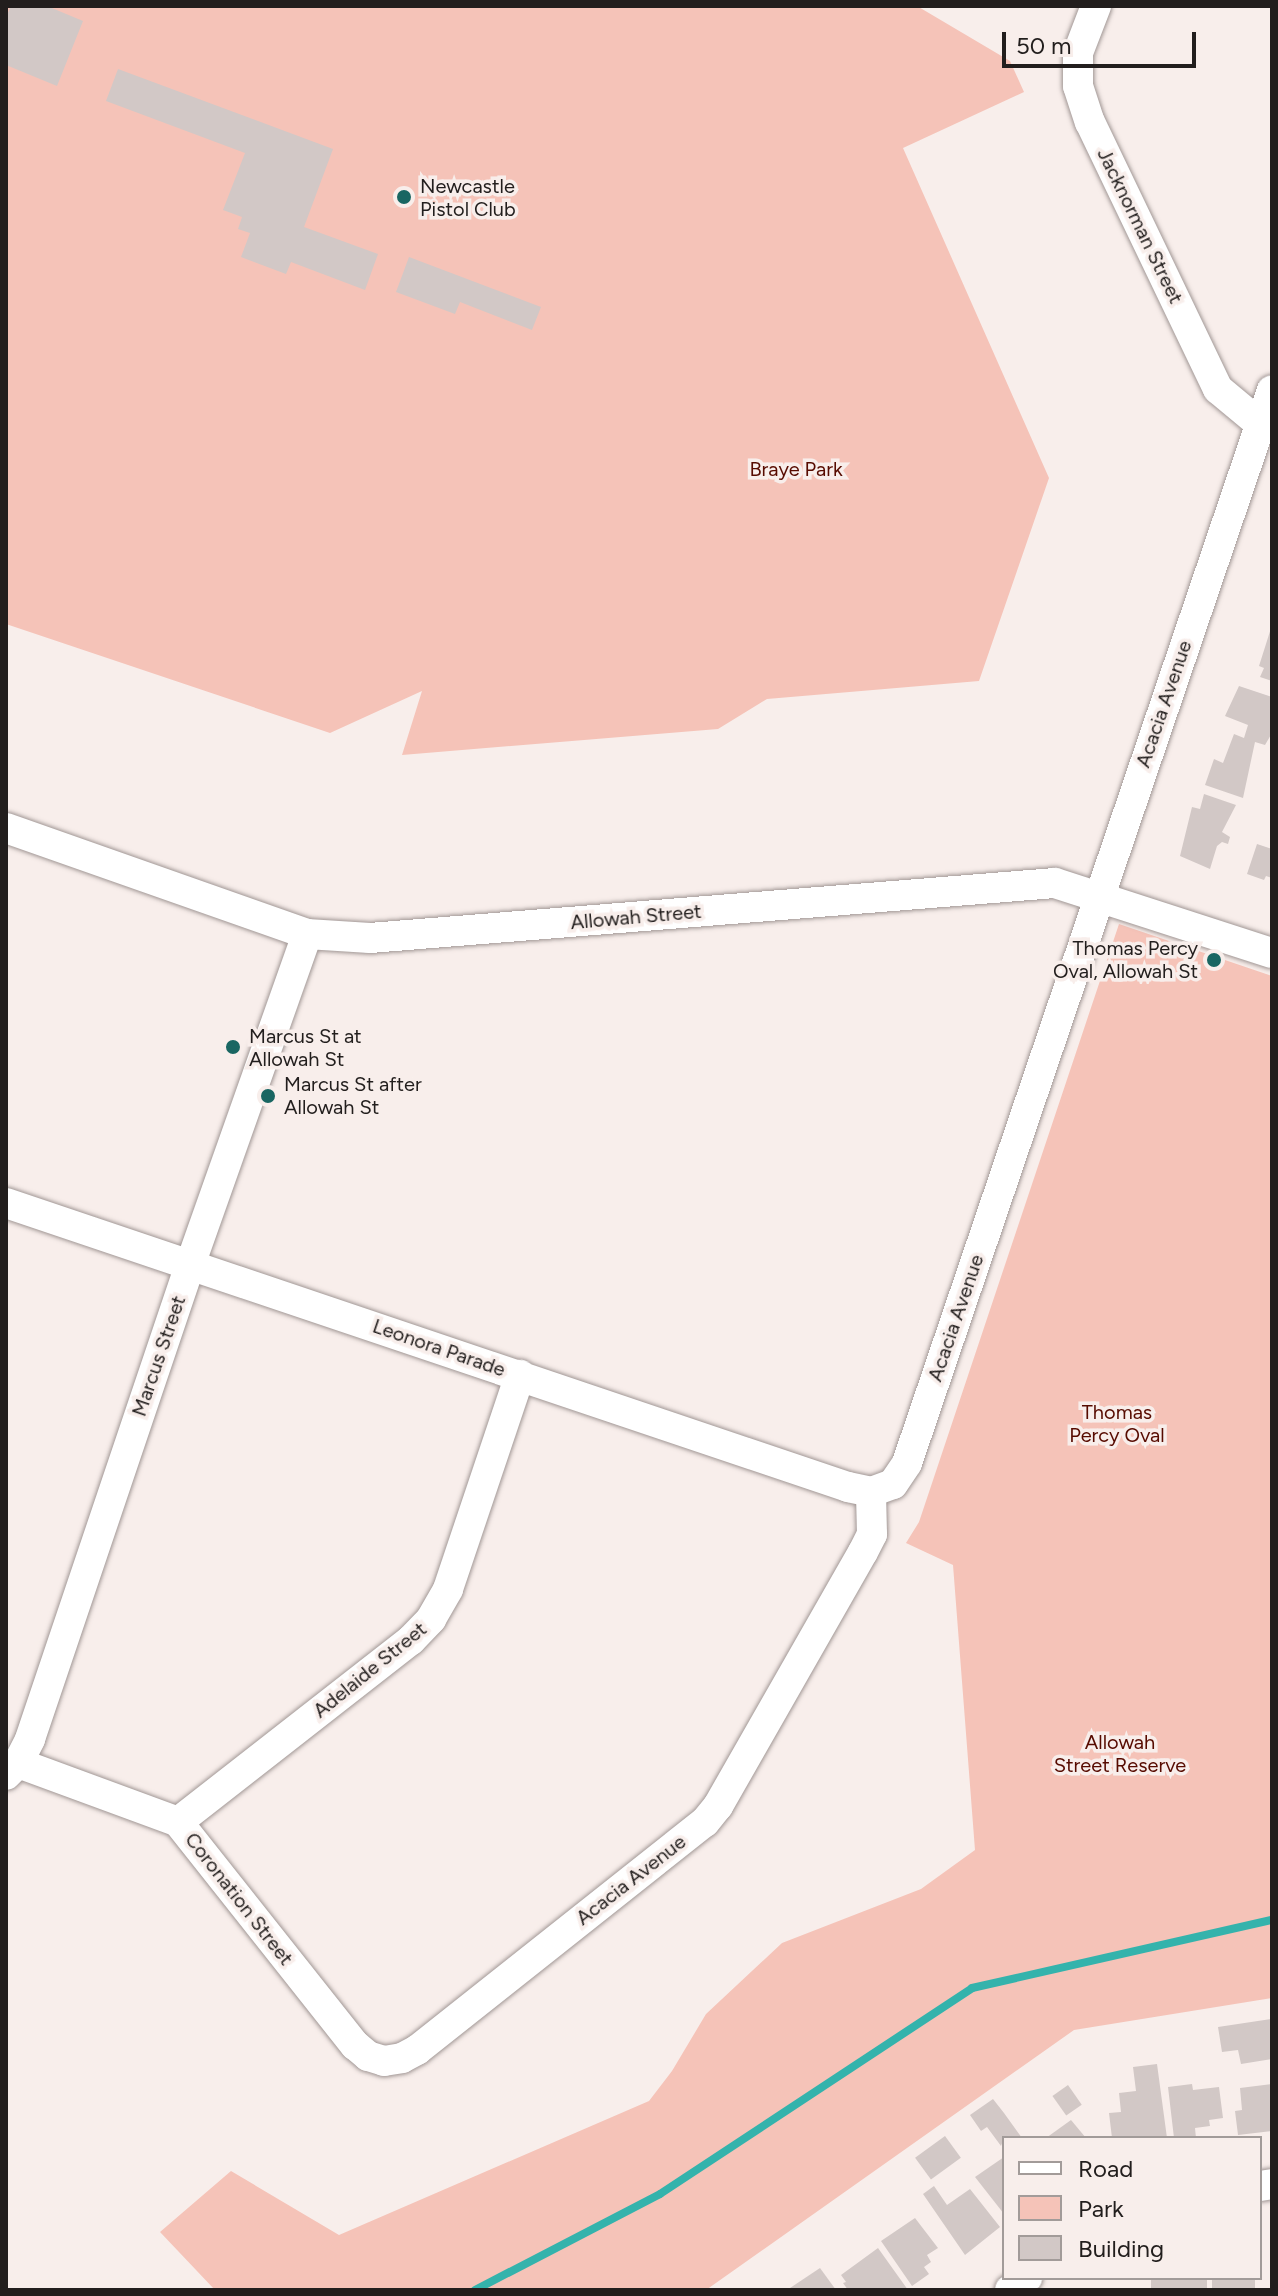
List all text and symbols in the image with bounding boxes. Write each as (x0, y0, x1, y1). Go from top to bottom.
scale bar (1006, 16, 1200, 66)
text: 50 m (1016, 31, 1072, 60)
street label: Jacknorman Street (1092, 144, 1188, 308)
place label: Newcastle Pistol Club (420, 174, 516, 221)
marker: Newcastle Pistol Club (395, 188, 413, 206)
park label: Braye Park (749, 457, 843, 481)
street label: Acacia Avenue (1131, 637, 1197, 771)
street label: Allowah Street (569, 899, 703, 935)
place label: Thomas Percy Oval, Allowah St (1053, 936, 1198, 983)
marker: Thomas Percy Oval, Allowah St (1205, 951, 1223, 969)
place label: Marcus St at Allowah St (249, 1024, 362, 1071)
marker: Marcus St at Allowah St (224, 1038, 242, 1056)
place label: Marcus St after Allowah St (284, 1072, 422, 1119)
marker: Marcus St after Allowah St (259, 1087, 277, 1105)
street label: Acacia Avenue (923, 1251, 989, 1385)
street label: Marcus Street (127, 1292, 191, 1420)
street label: Leonora Parade (369, 1314, 509, 1382)
park label: Thomas Percy Oval (1069, 1400, 1165, 1447)
street label: Adelaide Street (308, 1617, 432, 1723)
park label: Allowah Street Reserve (1054, 1731, 1186, 1778)
street label: Coronation Street (180, 1828, 298, 1970)
street label: Acacia Avenue (571, 1830, 691, 1930)
legend (1002, 2136, 1262, 2280)
text: Road (1078, 2154, 1133, 2183)
text: Park (1078, 2194, 1124, 2223)
text: Building (1078, 2234, 1164, 2263)

